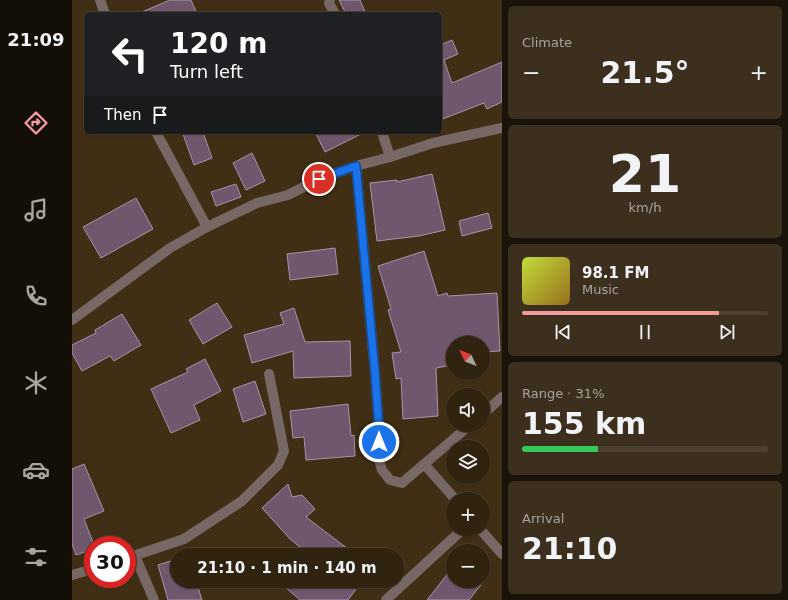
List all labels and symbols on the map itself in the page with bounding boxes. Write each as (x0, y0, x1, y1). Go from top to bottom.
pin (302, 162, 336, 196)
north arrow (446, 336, 490, 380)
position arrow (358, 421, 400, 463)
speed limit sign: 30 (84, 536, 136, 588)

